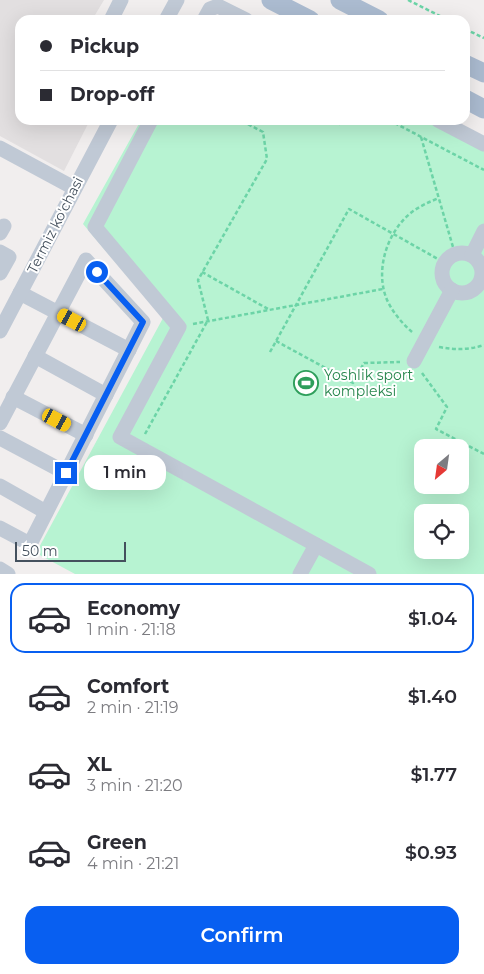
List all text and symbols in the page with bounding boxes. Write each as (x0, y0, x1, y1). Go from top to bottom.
text: Pickup (70, 35, 139, 58)
text: Drop-off (70, 83, 154, 106)
street label: Termiz ko'chasi (23, 174, 87, 276)
route start (86, 261, 108, 283)
car (55, 306, 88, 334)
place label: Yoshlik sport kompleksi (324, 366, 414, 400)
sports icon: Yoshlik sport kompleksi (293, 370, 319, 396)
car (40, 406, 73, 434)
north arrow (414, 439, 469, 494)
map controls (414, 439, 469, 559)
callout: 1 min (84, 456, 166, 490)
route end (55, 462, 77, 484)
text: 1 min (104, 463, 146, 482)
button: locate (414, 504, 469, 559)
scale bar (15, 539, 126, 562)
text: 50 m (22, 542, 58, 560)
icon: car (27, 596, 72, 641)
text: Economy (87, 597, 180, 620)
text: $1.04 (408, 607, 457, 630)
text: 1 min · 21:18 (87, 620, 176, 639)
icon: car (27, 674, 72, 719)
text: Comfort (87, 675, 169, 698)
text: $1.40 (408, 685, 457, 708)
text: 2 min · 21:19 (87, 698, 179, 717)
icon: car (27, 752, 72, 797)
text: XL (87, 753, 112, 776)
text: $1.77 (411, 763, 457, 786)
text: 3 min · 21:20 (87, 776, 183, 795)
icon: car (27, 830, 72, 875)
text: Green (87, 831, 147, 854)
text: $0.93 (405, 841, 457, 864)
text: 4 min · 21:21 (87, 854, 179, 873)
button: Confirm (25, 906, 459, 964)

